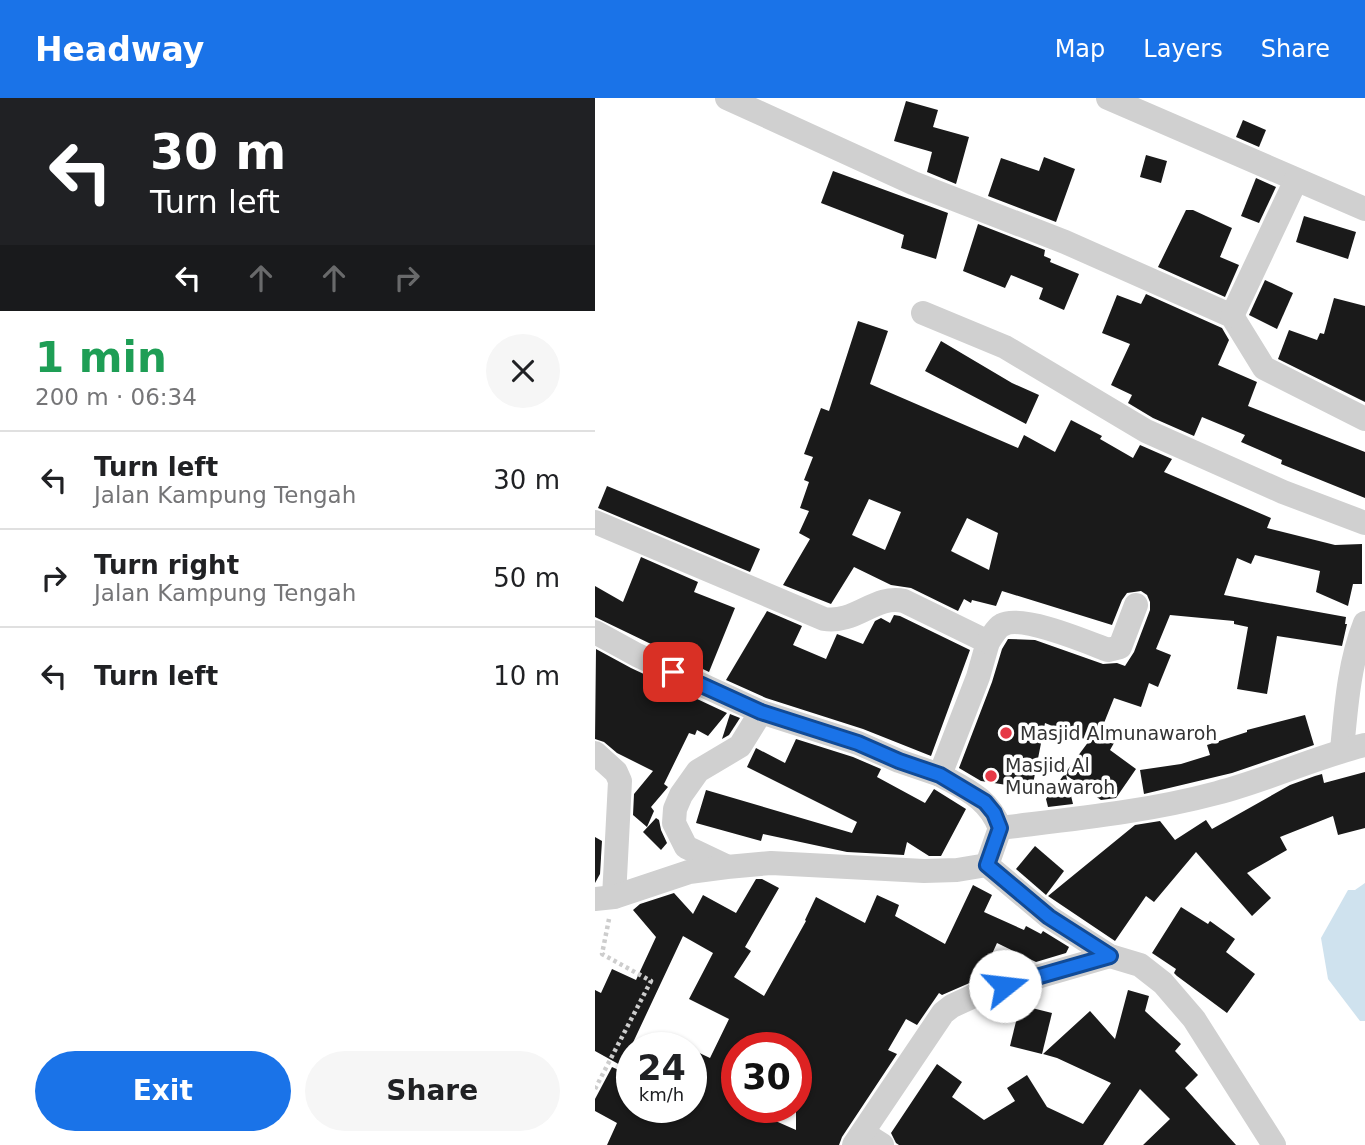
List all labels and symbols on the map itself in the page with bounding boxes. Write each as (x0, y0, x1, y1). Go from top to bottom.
pin (643, 642, 703, 702)
place label: Masjid Almunawaroh (1020, 722, 1217, 744)
marker: Masjid Almunawaroh (998, 725, 1014, 741)
place label: Masjid Al Munawaroh (1005, 754, 1115, 798)
marker: Masjid Al Munawaroh (983, 768, 999, 784)
position arrow (968, 949, 1042, 1023)
speed limit sign: 30 (721, 1032, 812, 1123)

